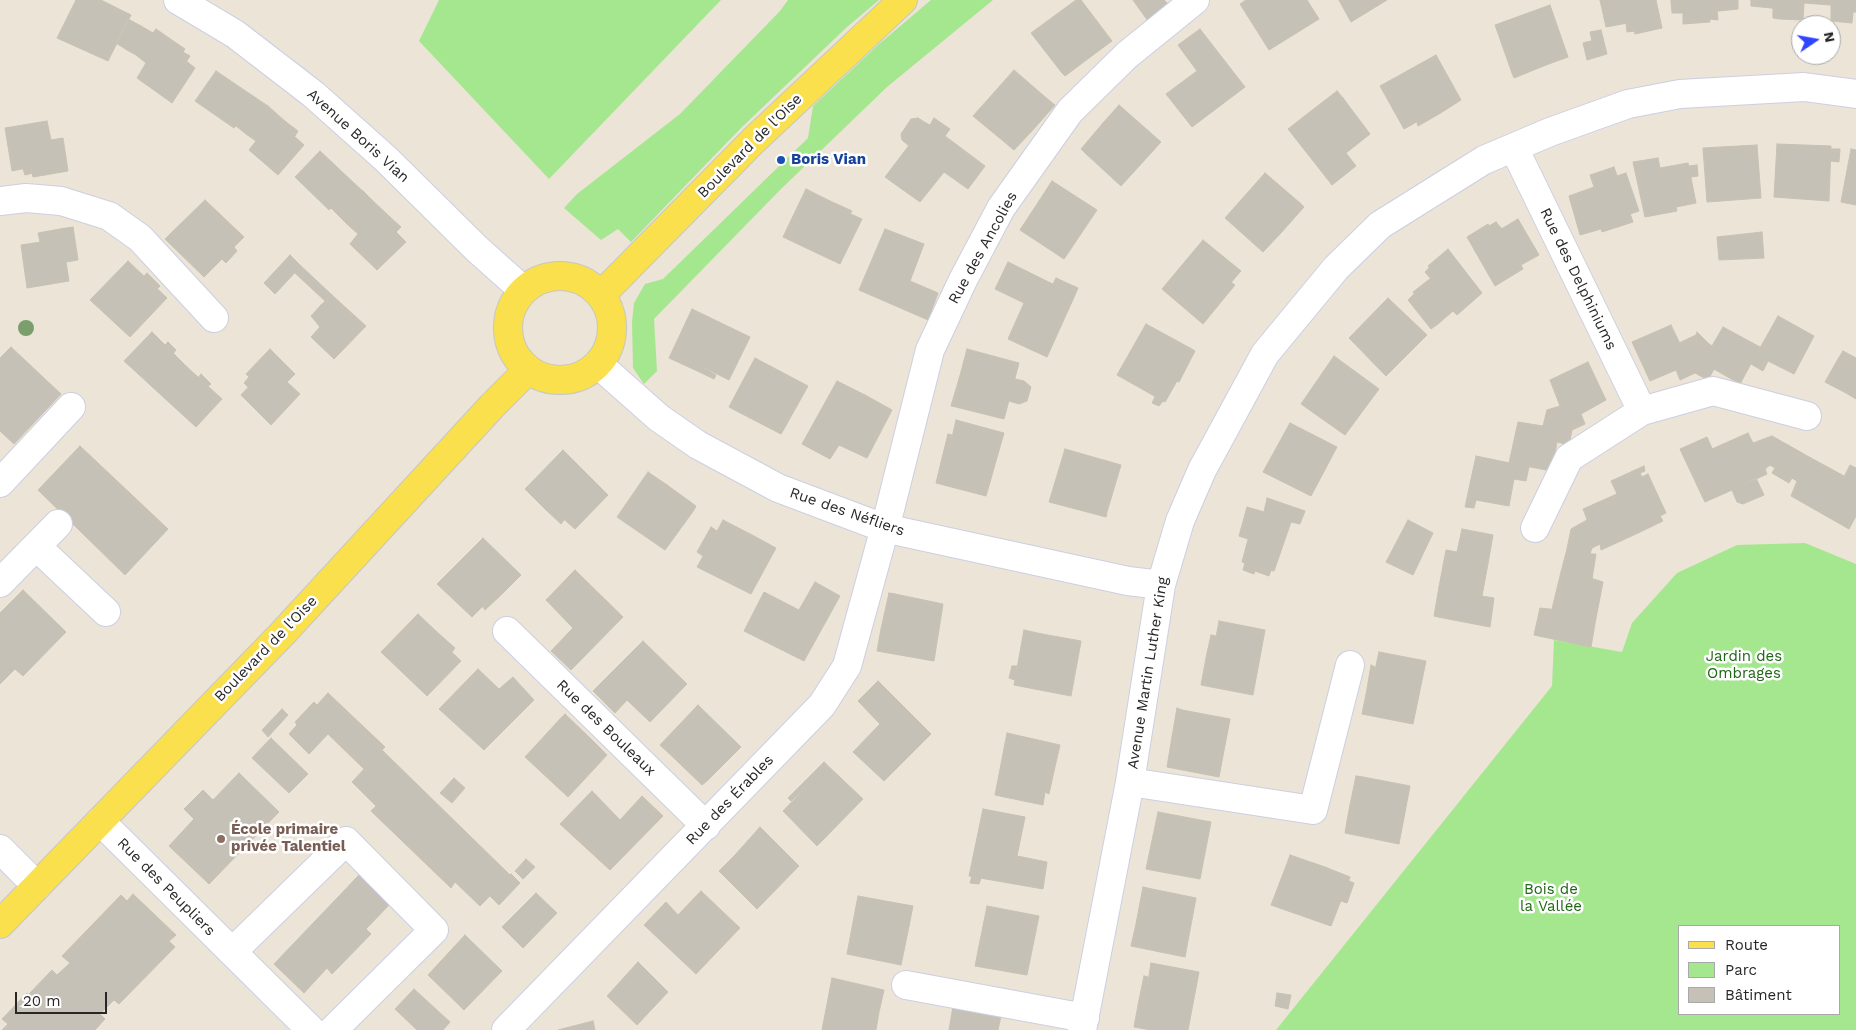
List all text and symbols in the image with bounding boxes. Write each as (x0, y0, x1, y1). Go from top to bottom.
north arrow (1791, 15, 1841, 65)
text: N (1821, 30, 1839, 44)
street label: Avenue Boris Vian (303, 85, 413, 187)
street label: Boulevard de l'Oise (694, 90, 806, 202)
place label: Boris Vian (791, 151, 866, 169)
marker: Boris Vian (775, 154, 787, 166)
street label: Rue des Ancolies (945, 189, 1021, 307)
street label: Rue des Delphiniums (1536, 205, 1620, 353)
street label: Rue des Néfliers (787, 484, 907, 540)
street label: Avenue Martin Luther King (1124, 576, 1172, 770)
street label: Boulevard de l'Oise (211, 592, 321, 706)
park label: Jardin des Ombrages (1706, 648, 1782, 683)
street label: Rue des Bouleaux (553, 676, 659, 780)
street label: Rue des Érables (682, 751, 778, 849)
place label: École primaire privée Talentiel (231, 821, 346, 856)
marker: École primaire privée Talentiel (215, 833, 227, 845)
street label: Rue des Peupliers (113, 834, 219, 940)
park label: Bois de la Vallée (1520, 881, 1582, 916)
legend (1678, 925, 1841, 1015)
text: Route (1725, 936, 1768, 954)
text: Parc (1725, 961, 1757, 979)
scale bar (18, 982, 110, 1014)
text: Bâtiment (1725, 986, 1792, 1004)
text: 20 m (23, 992, 61, 1010)

